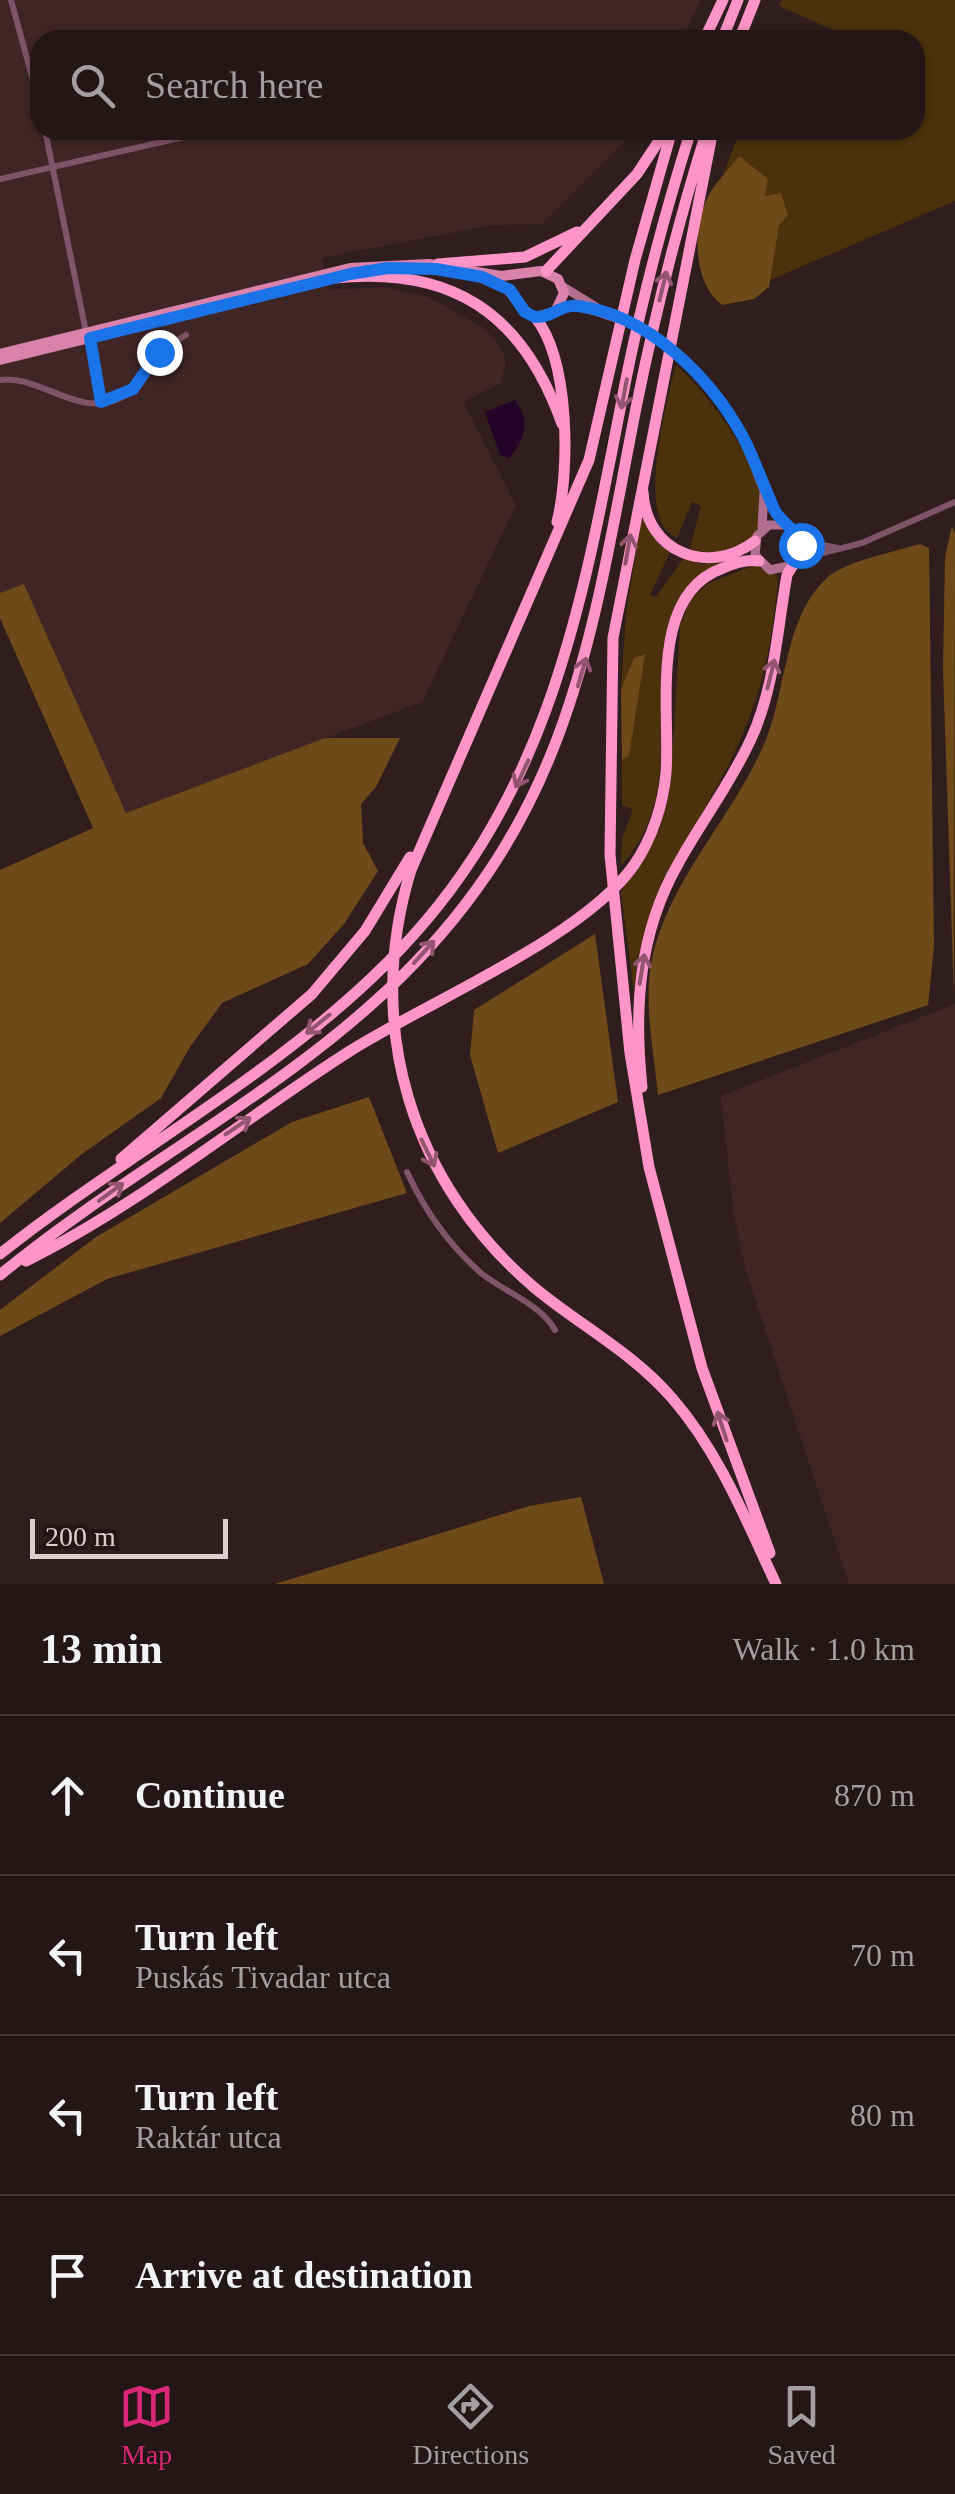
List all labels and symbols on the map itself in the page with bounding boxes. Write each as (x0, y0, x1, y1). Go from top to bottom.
one-way arrow (655, 271, 673, 303)
route end (137, 330, 183, 376)
one-way arrow (613, 377, 632, 409)
route start (779, 523, 825, 569)
one-way arrow (620, 533, 639, 565)
one-way arrow (574, 657, 592, 688)
one-way arrow (763, 659, 781, 691)
one-way arrow (512, 759, 531, 789)
one-way arrow (411, 940, 435, 966)
one-way arrow (634, 954, 652, 986)
one-way arrow (305, 1013, 332, 1034)
one-way arrow (224, 1116, 252, 1137)
one-way arrow (419, 1137, 438, 1167)
one-way arrow (96, 1182, 124, 1203)
one-way arrow (711, 1411, 729, 1443)
scale bar (30, 1514, 228, 1558)

